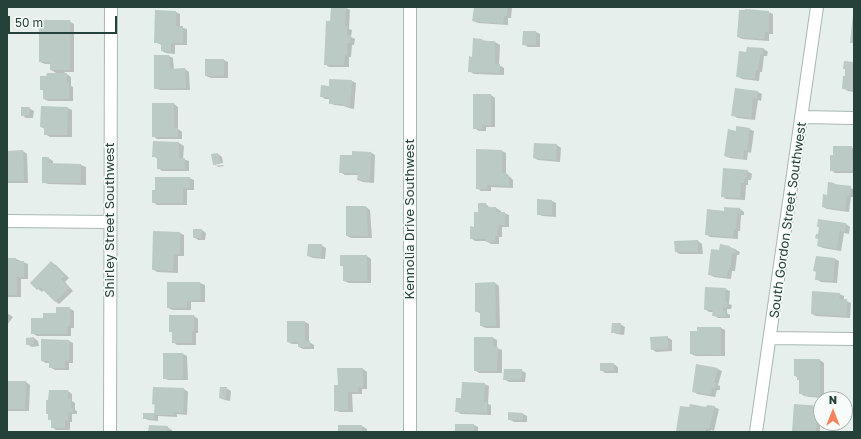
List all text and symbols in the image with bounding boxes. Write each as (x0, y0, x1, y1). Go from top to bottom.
scale bar (10, 8, 119, 34)
text: 50 m (15, 15, 43, 30)
street label: South Gordon Street Southwest (766, 121, 810, 319)
street label: Kennolia Drive Southwest (402, 139, 418, 299)
street label: Shirley Street Southwest (102, 142, 118, 298)
north arrow (813, 391, 853, 431)
text: N (829, 393, 837, 406)

